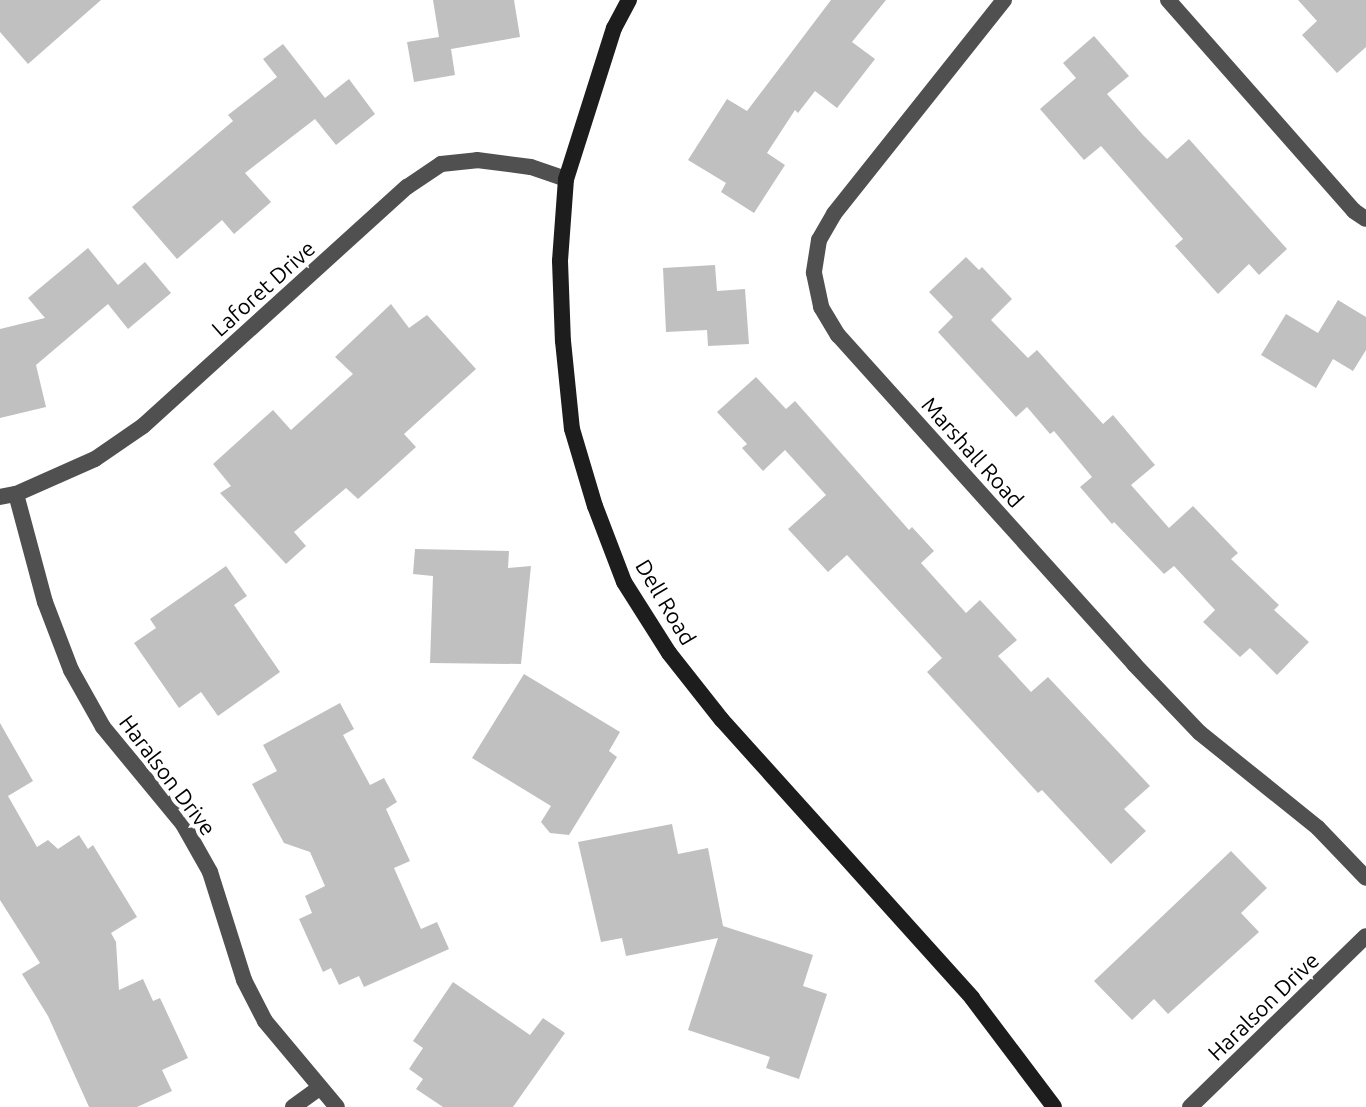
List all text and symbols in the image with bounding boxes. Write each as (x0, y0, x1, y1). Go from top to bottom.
street label: Laforet Drive (206, 235, 320, 341)
street label: Marshall Road (917, 391, 1029, 513)
street label: Dell Road (630, 555, 702, 649)
street label: Haralson Drive (114, 710, 222, 840)
street label: Haralson Drive (1202, 946, 1324, 1066)

